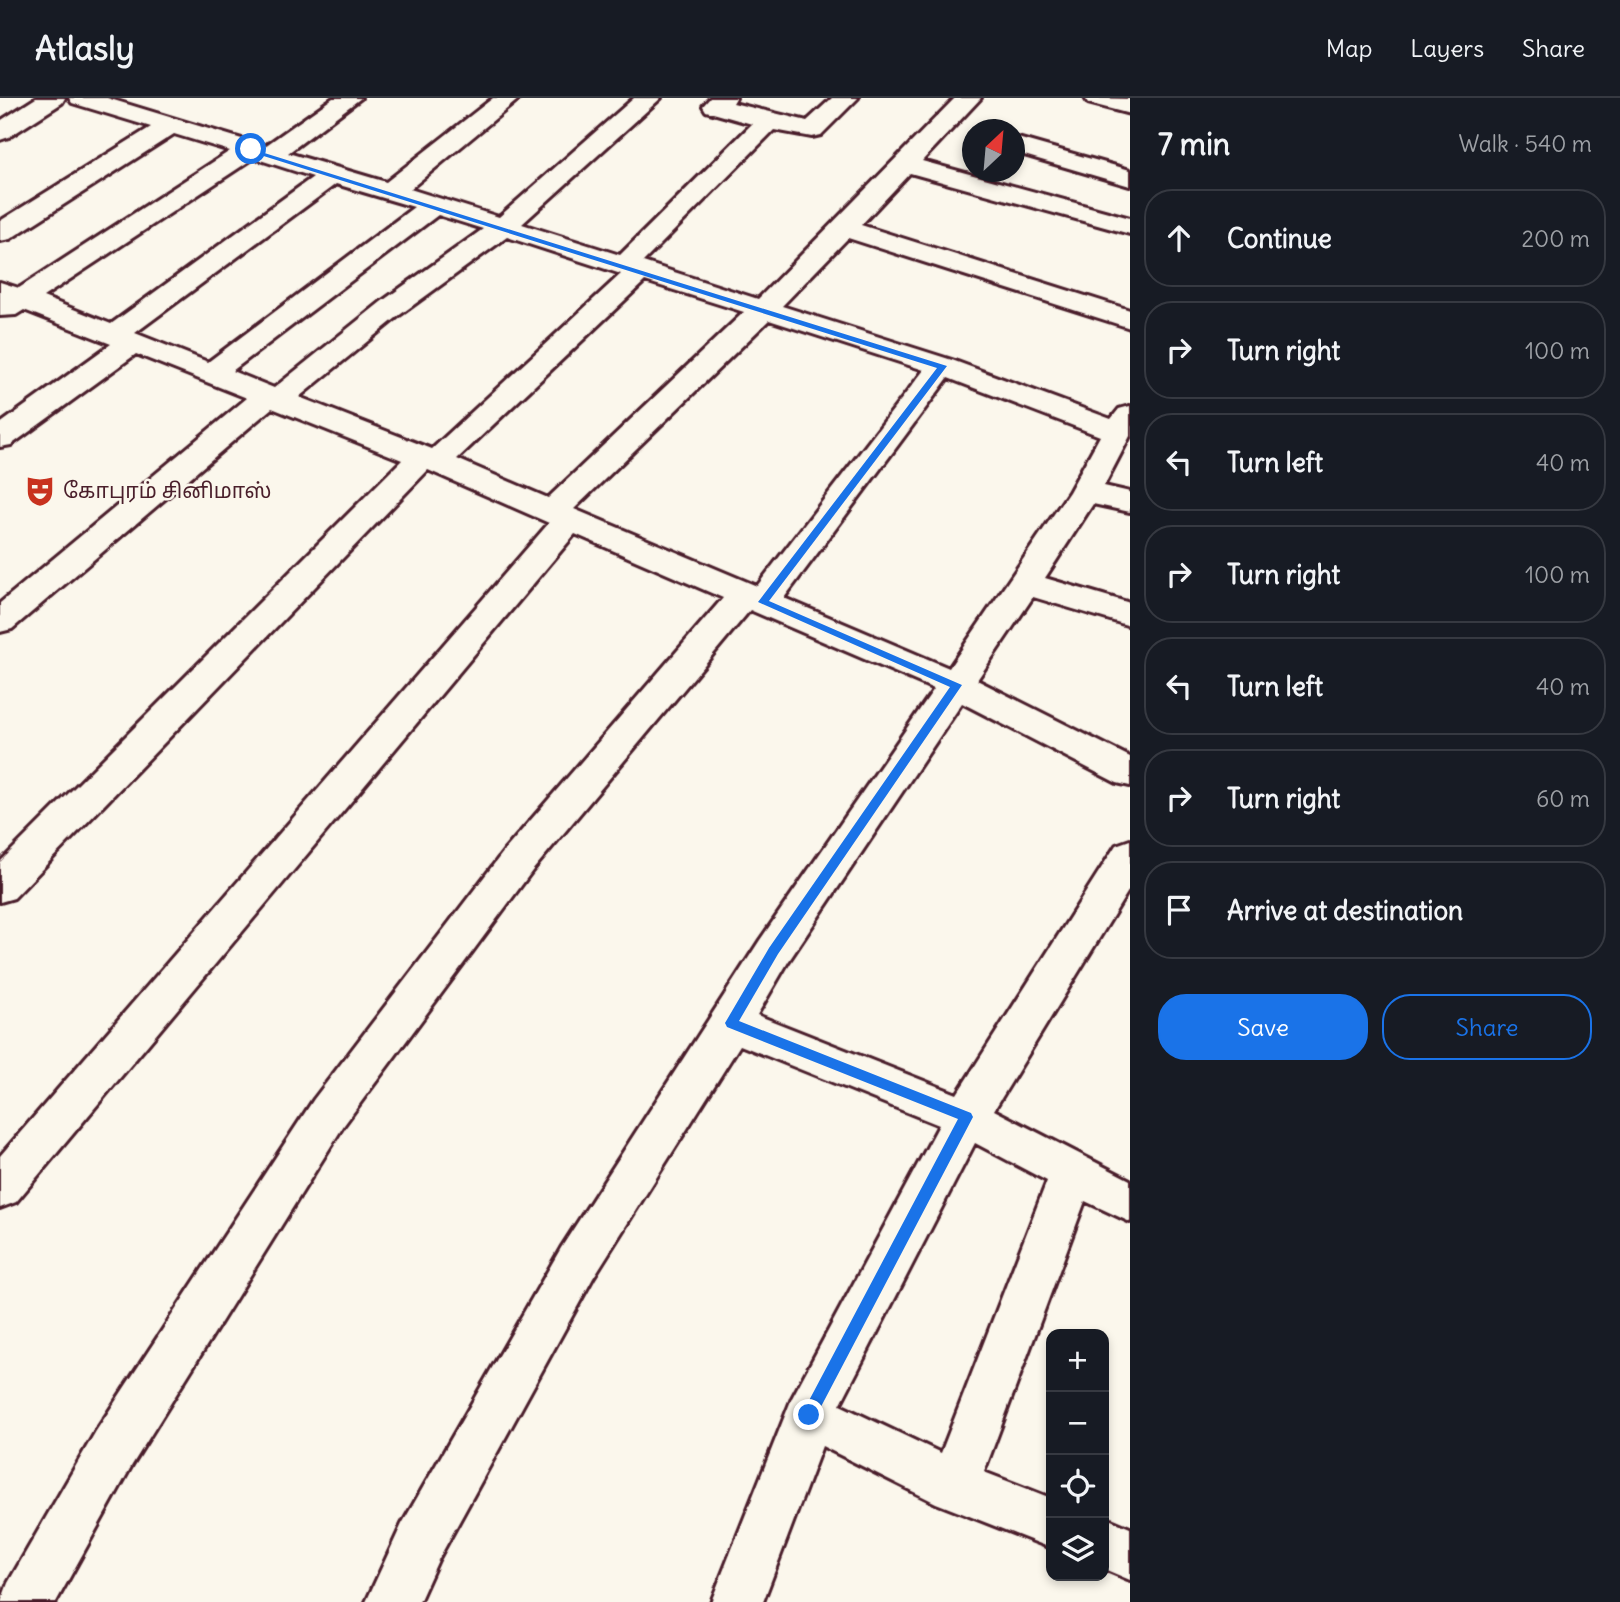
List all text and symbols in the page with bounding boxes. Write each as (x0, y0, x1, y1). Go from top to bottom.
text: Atlasly (35, 27, 134, 69)
text: Map (1326, 33, 1372, 63)
text: Layers (1410, 33, 1484, 63)
text: Share (1522, 33, 1585, 63)
north arrow (962, 119, 1025, 182)
text: 7 min (1158, 125, 1230, 163)
text: Walk · 540 m (1458, 129, 1592, 158)
route start (235, 133, 266, 164)
icon: ahead (1160, 219, 1198, 257)
text: Continue (1227, 222, 1332, 255)
text: 200 m (1521, 224, 1590, 253)
icon: right (1160, 331, 1198, 369)
text: Turn right (1227, 334, 1340, 367)
text: 100 m (1525, 336, 1590, 365)
icon: left (1160, 443, 1198, 481)
text: Turn left (1227, 446, 1323, 479)
text: 40 m (1536, 448, 1590, 477)
theatre icon: கோபுரம் சினிமாஸ் (23, 474, 57, 508)
place label: கோபுரம் சினிமாஸ் (63, 477, 272, 504)
icon: right (1160, 555, 1198, 593)
text: Turn right (1227, 558, 1340, 591)
text: 100 m (1525, 560, 1590, 589)
icon: left (1160, 667, 1198, 705)
text: Turn left (1227, 670, 1323, 703)
text: 40 m (1536, 672, 1590, 701)
icon: right (1160, 779, 1198, 817)
text: Turn right (1227, 782, 1340, 815)
text: 60 m (1536, 784, 1590, 813)
icon: arrive (1160, 891, 1198, 929)
text: Arrive at destination (1227, 894, 1463, 927)
button: Save (1158, 994, 1368, 1060)
button: Share (1382, 994, 1592, 1060)
map controls (1046, 1329, 1109, 1581)
button: + (1046, 1329, 1109, 1392)
button: − (1046, 1392, 1109, 1455)
route end (793, 1399, 824, 1430)
button: locate (1046, 1455, 1109, 1518)
button: layers (1046, 1518, 1109, 1581)

